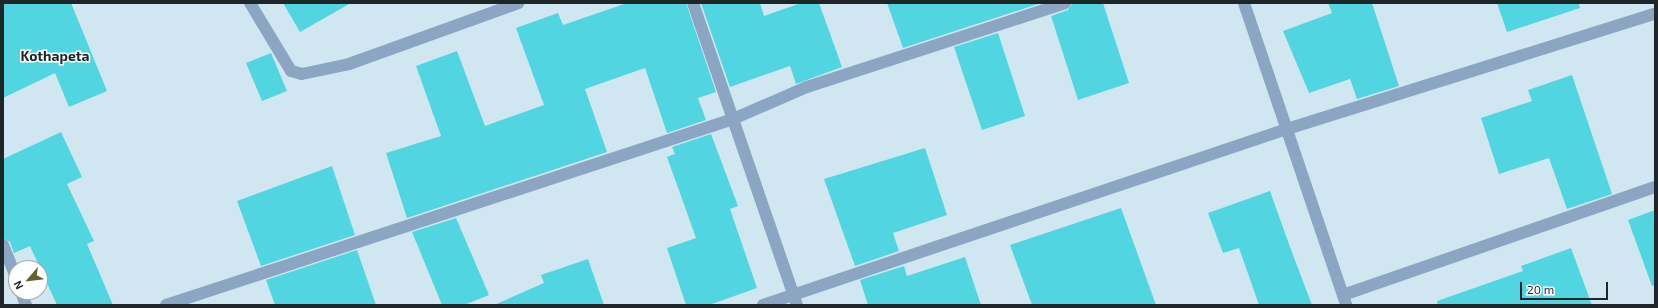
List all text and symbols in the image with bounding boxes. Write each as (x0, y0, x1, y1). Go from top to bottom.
district label: Kothapeta (20, 48, 90, 64)
north arrow (8, 260, 48, 300)
scale bar (1522, 274, 1610, 300)
text: N (10, 279, 25, 292)
text: 20 m (1527, 282, 1554, 296)

